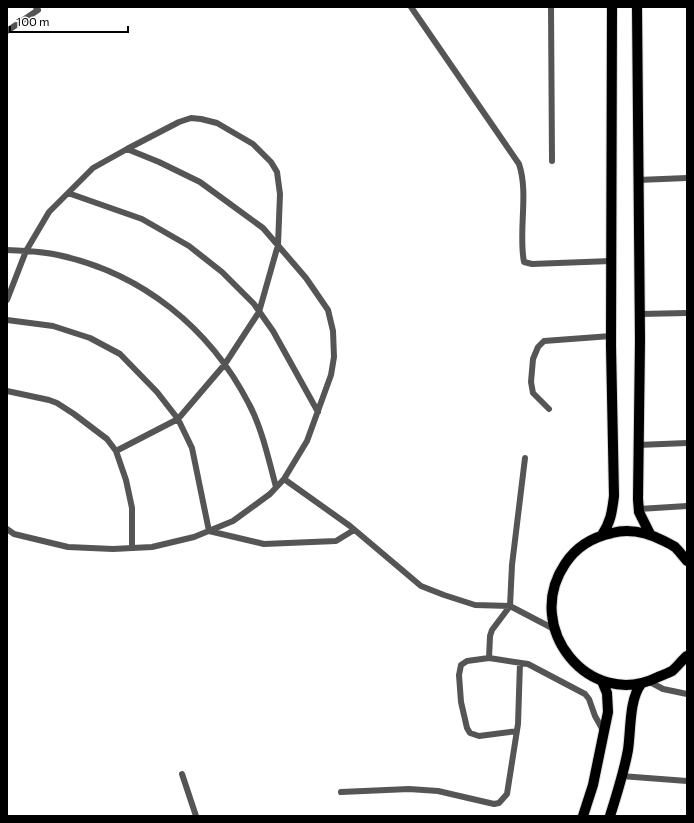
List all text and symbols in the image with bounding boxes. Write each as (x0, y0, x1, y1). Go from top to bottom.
scale bar (10, 8, 128, 34)
text: 100 m (16, 14, 50, 28)

